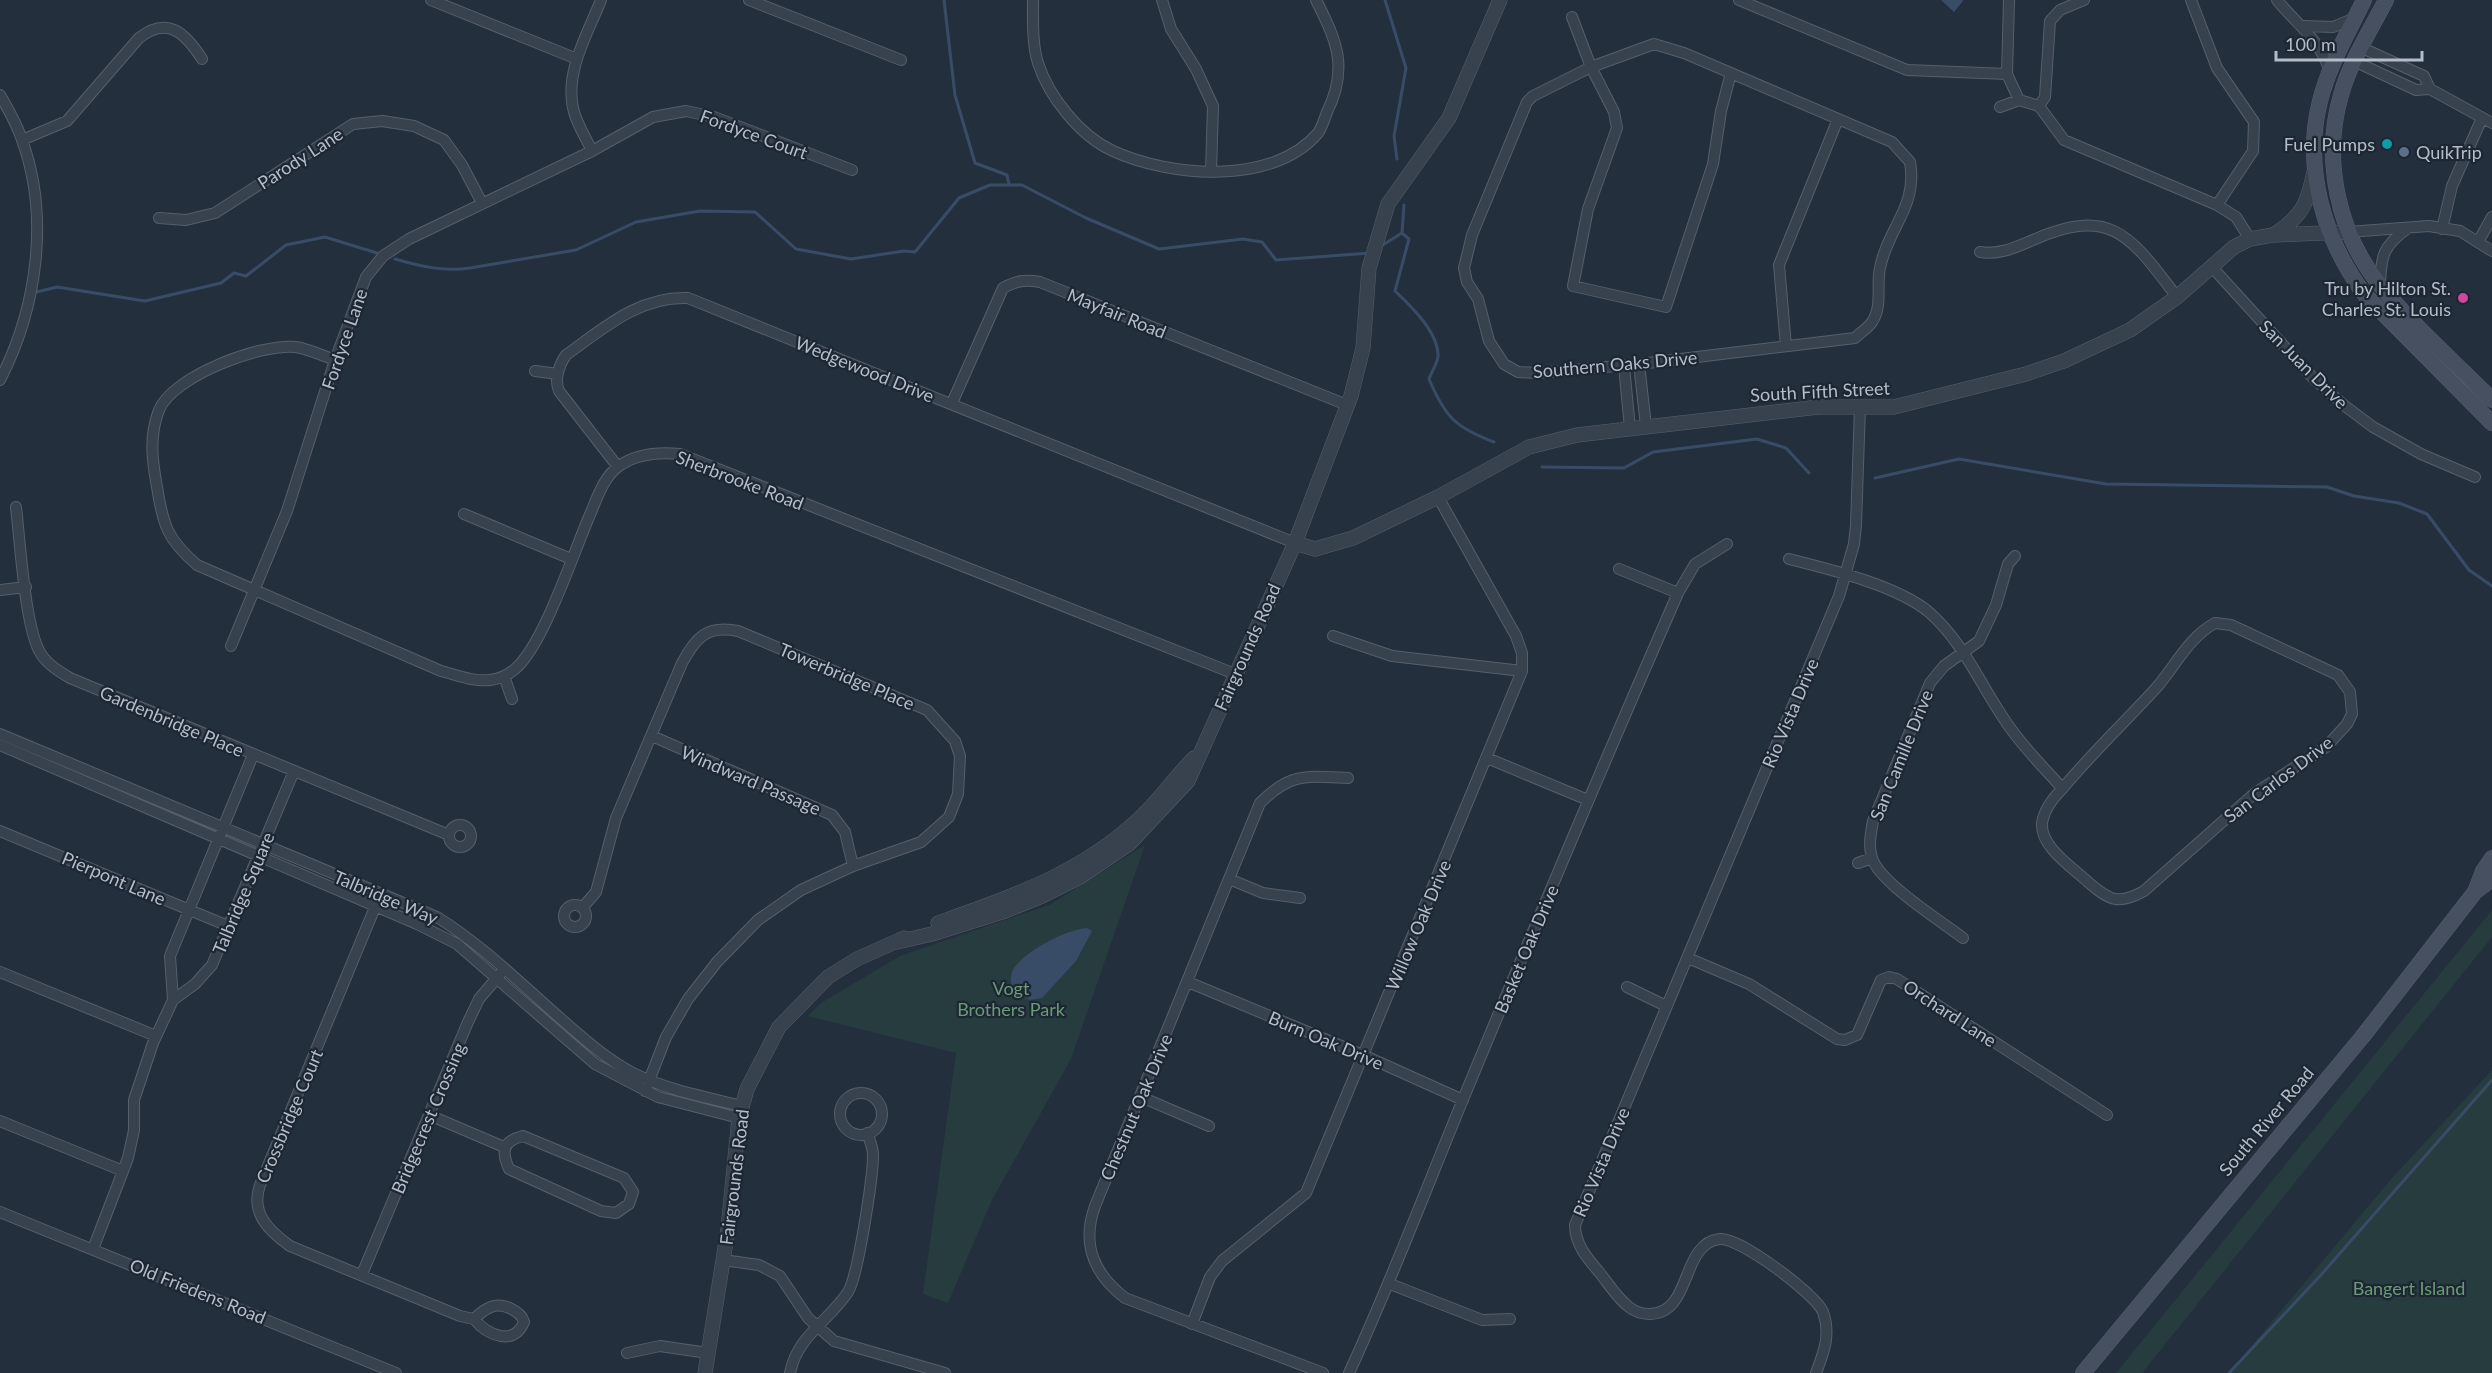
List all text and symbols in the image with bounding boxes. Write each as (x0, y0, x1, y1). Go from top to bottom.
scale bar (2276, 24, 2422, 62)
text: 100 m (2285, 33, 2336, 55)
street label: Fordyce Court (697, 104, 811, 164)
street label: Parody Lane (253, 122, 347, 194)
place label: Fuel Pumps (2284, 133, 2375, 155)
marker: Fuel Pumps (2380, 137, 2394, 151)
place label: QuikTrip (2416, 141, 2482, 163)
marker: QuikTrip (2397, 145, 2411, 159)
place label: Tru by Hilton St. Charles St. Louis (2322, 277, 2451, 320)
street label: Mayfair Road (1064, 283, 1170, 343)
street label: Fordyce Lane (316, 286, 372, 392)
marker: Tru by Hilton St. Charles St. Louis (2456, 291, 2470, 305)
street label: San Juan Drive (2255, 315, 2353, 413)
street label: Wedgewood Drive (792, 331, 938, 407)
street label: Southern Oaks Drive (1532, 346, 1698, 382)
street label: South Fifth Street (1750, 376, 1891, 406)
street label: Sherbrooke Road (673, 446, 807, 514)
street label: Fairgrounds Road (1209, 580, 1285, 714)
street label: Towerbridge Place (776, 638, 918, 714)
street label: Rio Vista Drive (1757, 655, 1823, 771)
street label: Gardenbridge Place (97, 681, 247, 761)
street label: San Camille Drive (1865, 687, 1937, 823)
street label: San Carlos Drive (2219, 731, 2337, 827)
street label: Windward Passage (678, 741, 824, 819)
street label: Talbridge Square (207, 829, 279, 957)
street label: Pierpont Lane (59, 846, 169, 910)
street label: Willow Oak Drive (1381, 856, 1455, 994)
street label: Talbridge Way (330, 865, 442, 929)
street label: Basket Oak Drive (1489, 882, 1563, 1016)
street label: Orchard Lane (1899, 975, 2001, 1051)
park label: Vogt Brothers Park (957, 977, 1066, 1020)
street label: Burn Oak Drive (1265, 1006, 1387, 1074)
street label: Chestnut Oak Drive (1095, 1031, 1177, 1183)
street label: Bridgecrest Crossing (386, 1039, 470, 1197)
street label: Crossbridge Court (251, 1045, 327, 1186)
street label: South River Road (2214, 1062, 2318, 1180)
street label: Rio Vista Drive (1568, 1104, 1634, 1220)
street label: Fairgrounds Road (715, 1108, 753, 1246)
street label: Old Friedens Road (127, 1254, 269, 1328)
park label: Bangert Island (2353, 1277, 2465, 1299)

